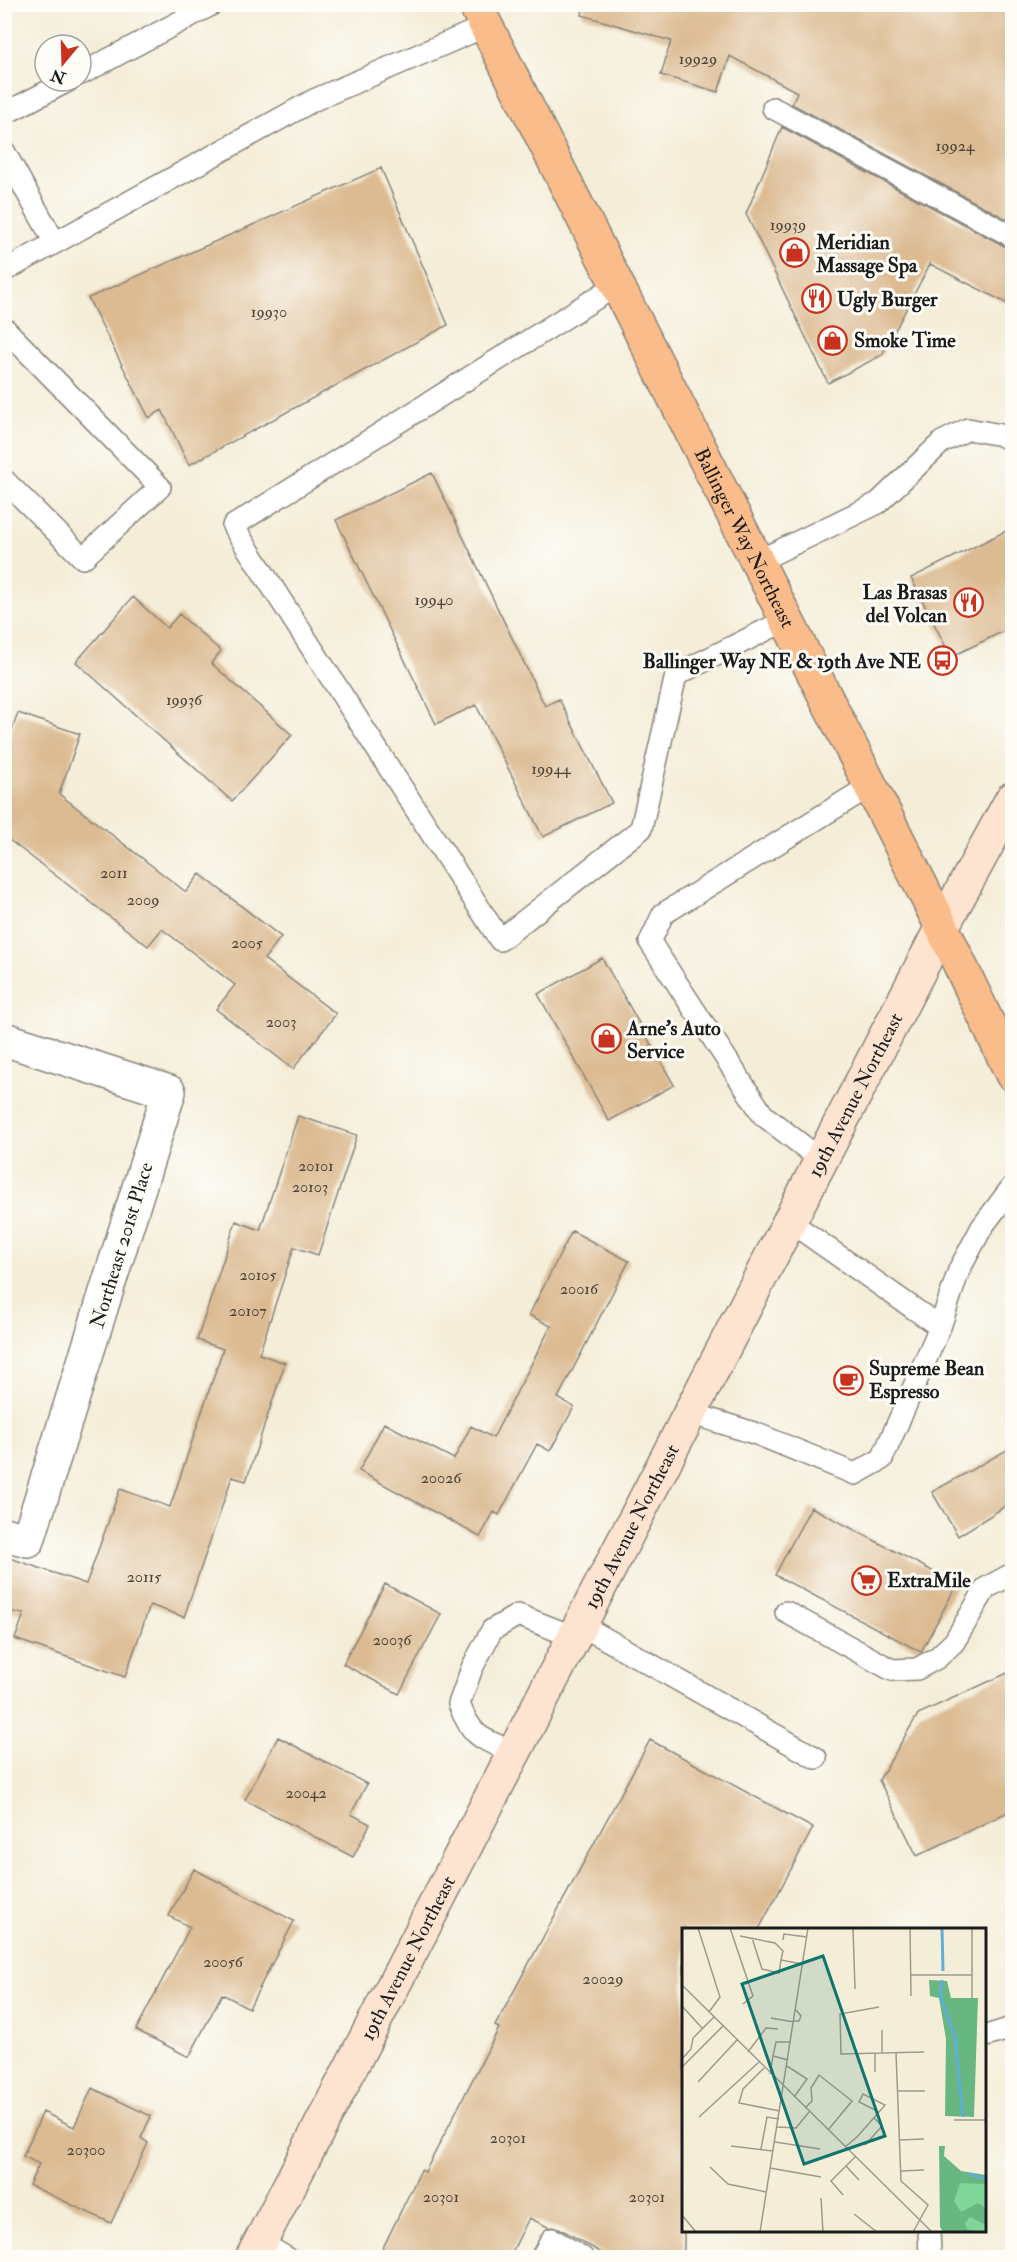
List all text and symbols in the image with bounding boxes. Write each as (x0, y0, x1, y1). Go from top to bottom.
north arrow (33, 33, 93, 93)
house number: 19929 (679, 49, 717, 69)
text: N (48, 64, 69, 88)
house number: 19924 (936, 136, 976, 156)
house number: 19939 (770, 215, 806, 235)
place label: Meridian Massage Spa (815, 230, 918, 279)
shop icon: Meridian Massage Spa (779, 237, 811, 269)
restaurant icon: Ugly Burger (800, 283, 832, 315)
place label: Ugly Burger (837, 287, 938, 313)
house number: 19930 (251, 302, 287, 322)
shop icon: Smoke Time (817, 324, 849, 356)
place label: Smoke Time (854, 328, 956, 353)
street label: Ballinger Way Northeast (689, 444, 801, 632)
place label: Las Brasas del Volcan (863, 580, 948, 628)
restaurant icon: Las Brasas del Volcan (952, 587, 984, 619)
house number: 19940 (415, 590, 453, 610)
bus stop icon: Ballinger Way NE & 19th Ave NE (926, 645, 958, 677)
place label: Ballinger Way NE & 19th Ave NE (643, 649, 922, 675)
house number: 19936 (166, 690, 203, 710)
house number: 19944 (531, 759, 572, 779)
house number: 2011 (100, 863, 128, 883)
house number: 2009 (127, 890, 159, 910)
house number: 2005 (231, 933, 263, 953)
street label: 19th Avenue Northeast (802, 1008, 909, 1182)
house number: 2003 (266, 1012, 296, 1032)
place label: Arne’s Auto Service (626, 1016, 721, 1064)
shop icon: Arne’s Auto Service (590, 1023, 622, 1055)
house number: 20101 (298, 1156, 334, 1176)
street label: Northeast 201st Place (84, 1159, 159, 1331)
house number: 20103 (292, 1177, 328, 1197)
house number: 20105 (239, 1265, 277, 1285)
house number: 20016 (560, 1279, 599, 1299)
house number: 20107 (229, 1301, 267, 1321)
place label: Supreme Bean Espresso (869, 1356, 985, 1405)
cafe icon: Supreme Bean Espresso (832, 1364, 864, 1396)
street label: 19th Avenue Northeast (579, 1440, 685, 1613)
house number: 20026 (421, 1468, 462, 1488)
supermarket icon: ExtraMile (850, 1564, 882, 1596)
house number: 20115 (127, 1567, 161, 1587)
place label: ExtraMile (887, 1568, 971, 1593)
house number: 20036 (373, 1630, 412, 1650)
house number: 20042 (285, 1783, 327, 1803)
street label: 19th Avenue Northeast (355, 1871, 461, 2045)
inset map (682, 1928, 987, 2232)
house number: 20056 (203, 1952, 244, 1972)
house number: 20029 (583, 1969, 623, 1989)
house number: 20301 (490, 2128, 526, 2148)
house number: 20300 (67, 2140, 105, 2160)
house number: 20301 (423, 2187, 459, 2207)
house number: 20301 (629, 2187, 665, 2207)

